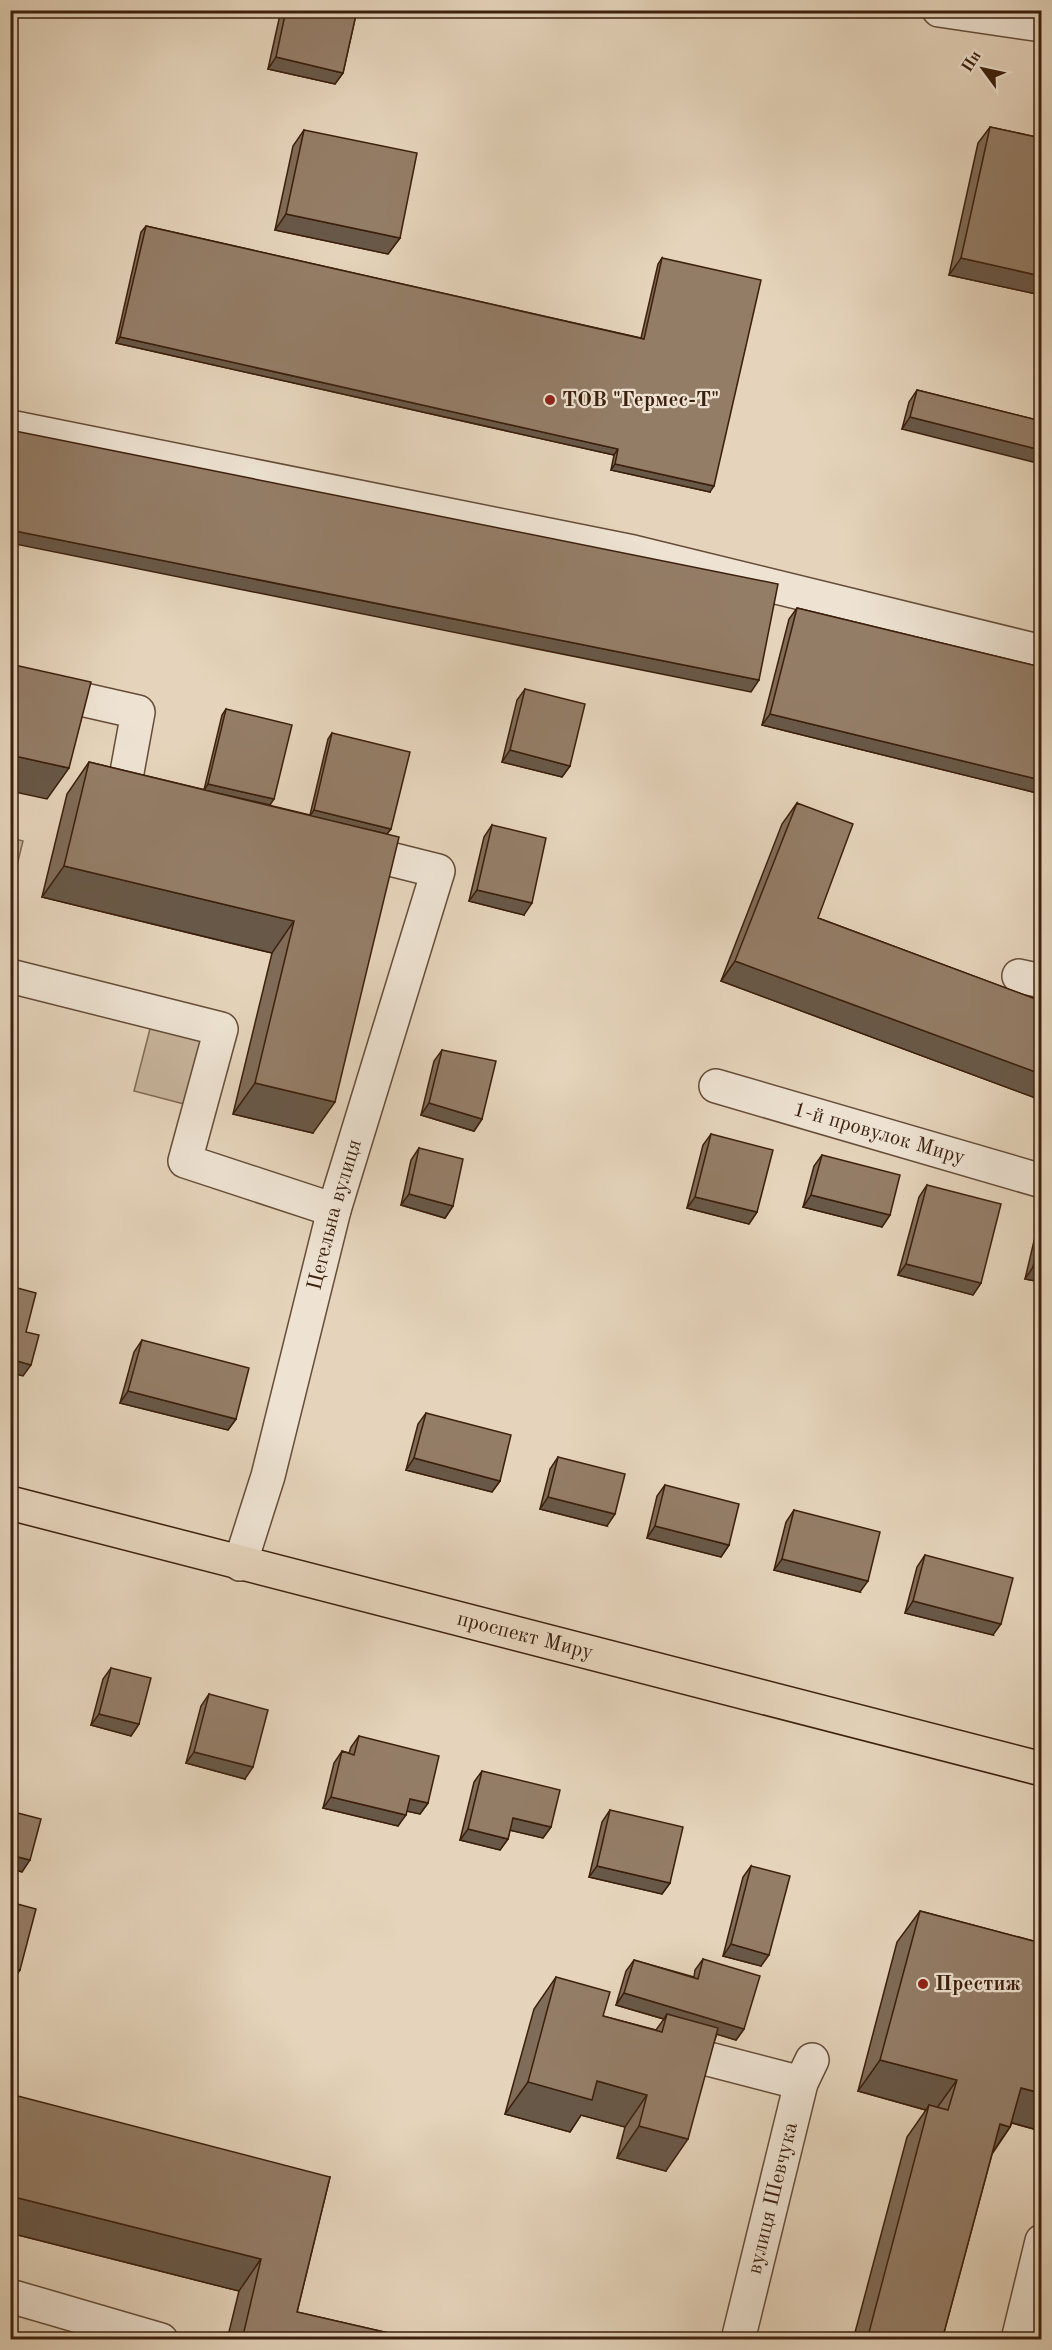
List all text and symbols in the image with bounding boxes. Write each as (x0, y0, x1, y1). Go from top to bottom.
north arrow (953, 39, 1013, 99)
text: Пн (959, 48, 985, 76)
place label: ТОВ "Гермес-Т" (562, 390, 719, 411)
marker: ТОВ "Гермес-Т" (543, 393, 557, 407)
street label: 1-й провулок Миру (791, 1099, 968, 1169)
street label: Цегельна вулиця (304, 1137, 366, 1292)
street label: проспект Миру (455, 1608, 596, 1663)
place label: Престиж (935, 1974, 1021, 1995)
marker: Престиж (916, 1977, 930, 1991)
street label: вулиця Шевчука (744, 2120, 802, 2276)

